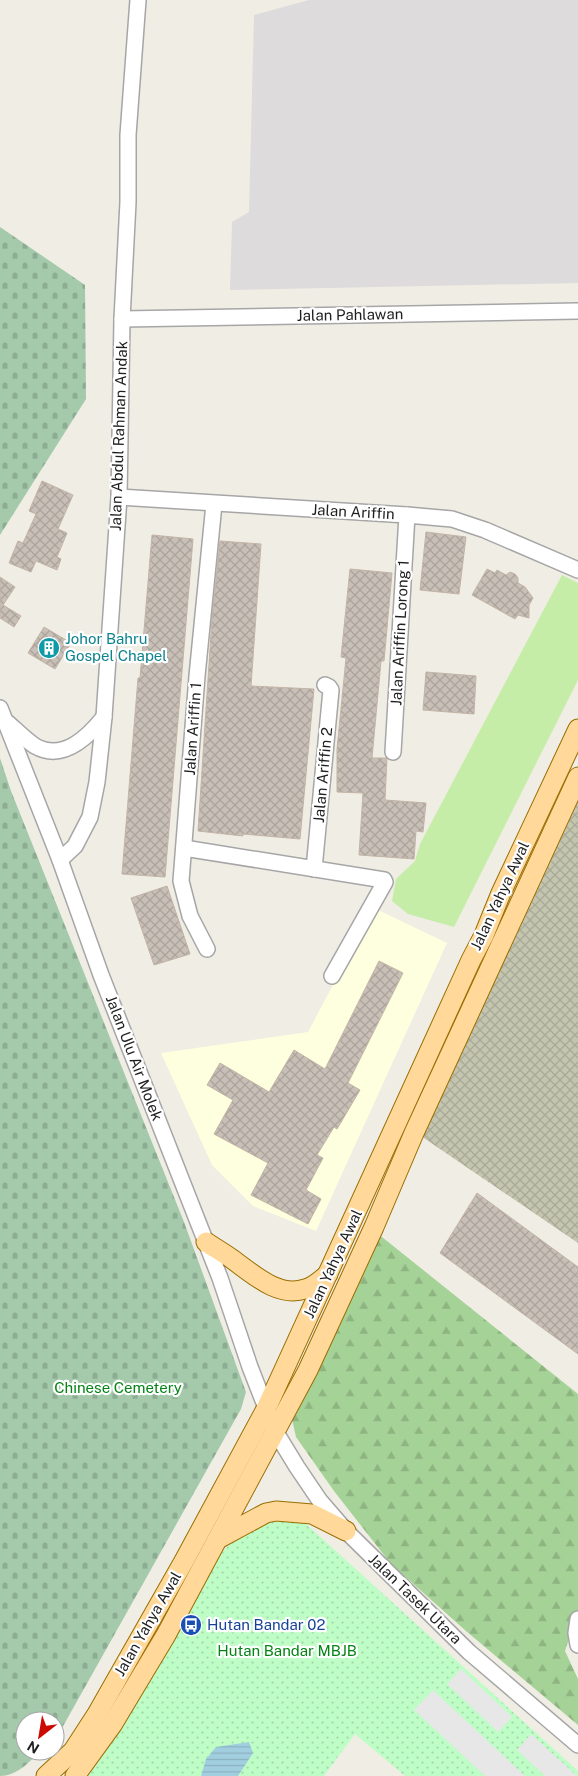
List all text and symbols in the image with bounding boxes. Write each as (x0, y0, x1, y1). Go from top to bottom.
street label: Jalan Pahlawan (297, 305, 403, 324)
street label: Jalan Abdul Rahman Andak (107, 341, 130, 531)
street label: Jalan Ariffin (311, 501, 395, 522)
street label: Jalan Ariffin Lorong 1 (387, 560, 412, 706)
place label: Johor Bahru Gospel Chapel (65, 630, 167, 664)
building icon: Johor Bahru Gospel Chapel (37, 636, 61, 660)
street label: Jalan Ariffin 1 (181, 682, 204, 776)
street label: Jalan Ariffin 2 (310, 726, 335, 823)
street label: Jalan Yahya Awal (467, 839, 532, 953)
street label: Jalan Ulu Air Molek (103, 993, 166, 1123)
street label: Jalan Yahya Awal (300, 1207, 365, 1321)
park label: Chinese Cemetery (54, 1379, 182, 1396)
street label: Jalan Tasek Utara (365, 1550, 465, 1647)
street label: Jalan Yahya Awal (111, 1568, 184, 1679)
bus stop icon: Hutan Bandar 02 (179, 1613, 203, 1637)
place label: Hutan Bandar 02 (207, 1616, 326, 1633)
park label: Hutan Bandar MBJB (217, 1642, 357, 1659)
north arrow (15, 1711, 65, 1761)
text: N (24, 1737, 42, 1757)

